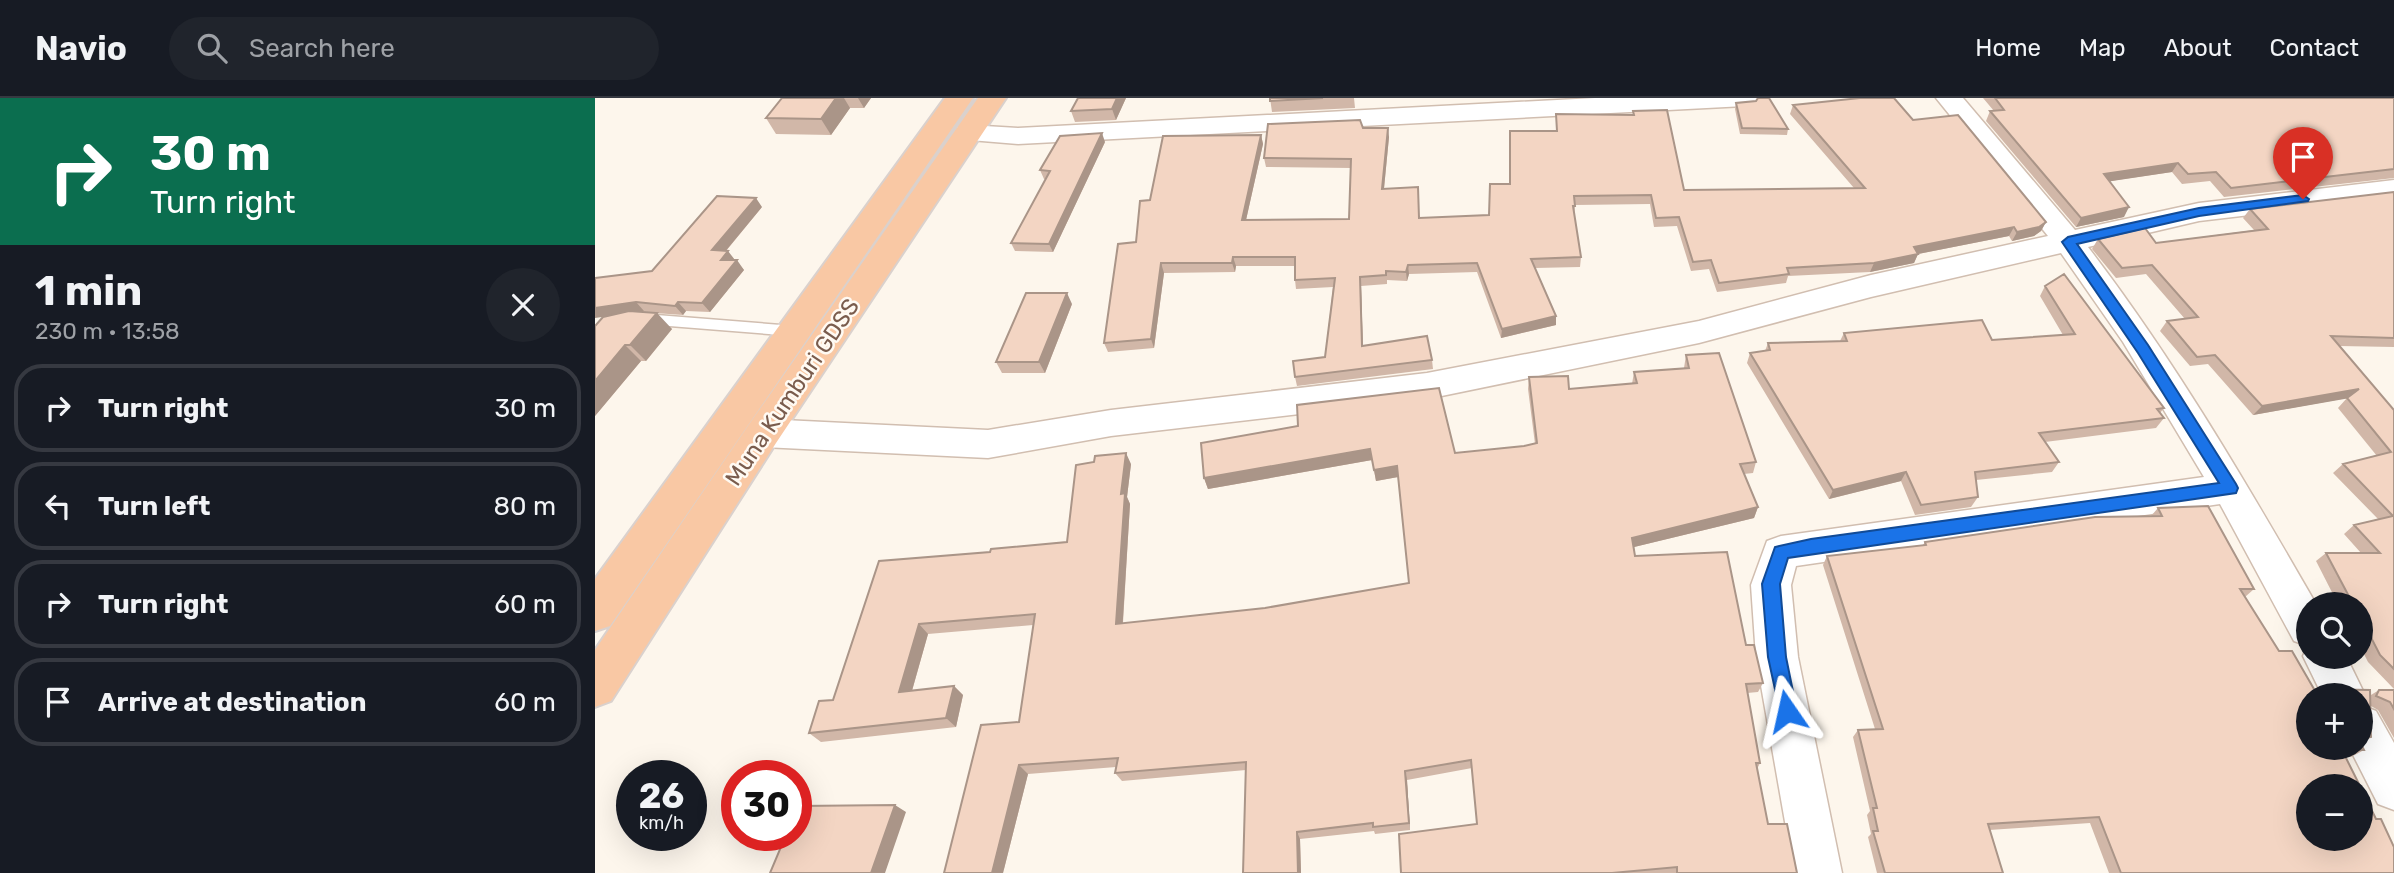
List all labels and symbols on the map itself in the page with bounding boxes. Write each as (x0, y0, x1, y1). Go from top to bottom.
pin (2273, 127, 2333, 199)
street label: Muna Kumburi GDSS (719, 293, 865, 491)
position arrow (1750, 674, 1824, 748)
speed limit sign: 30 (721, 760, 812, 851)

